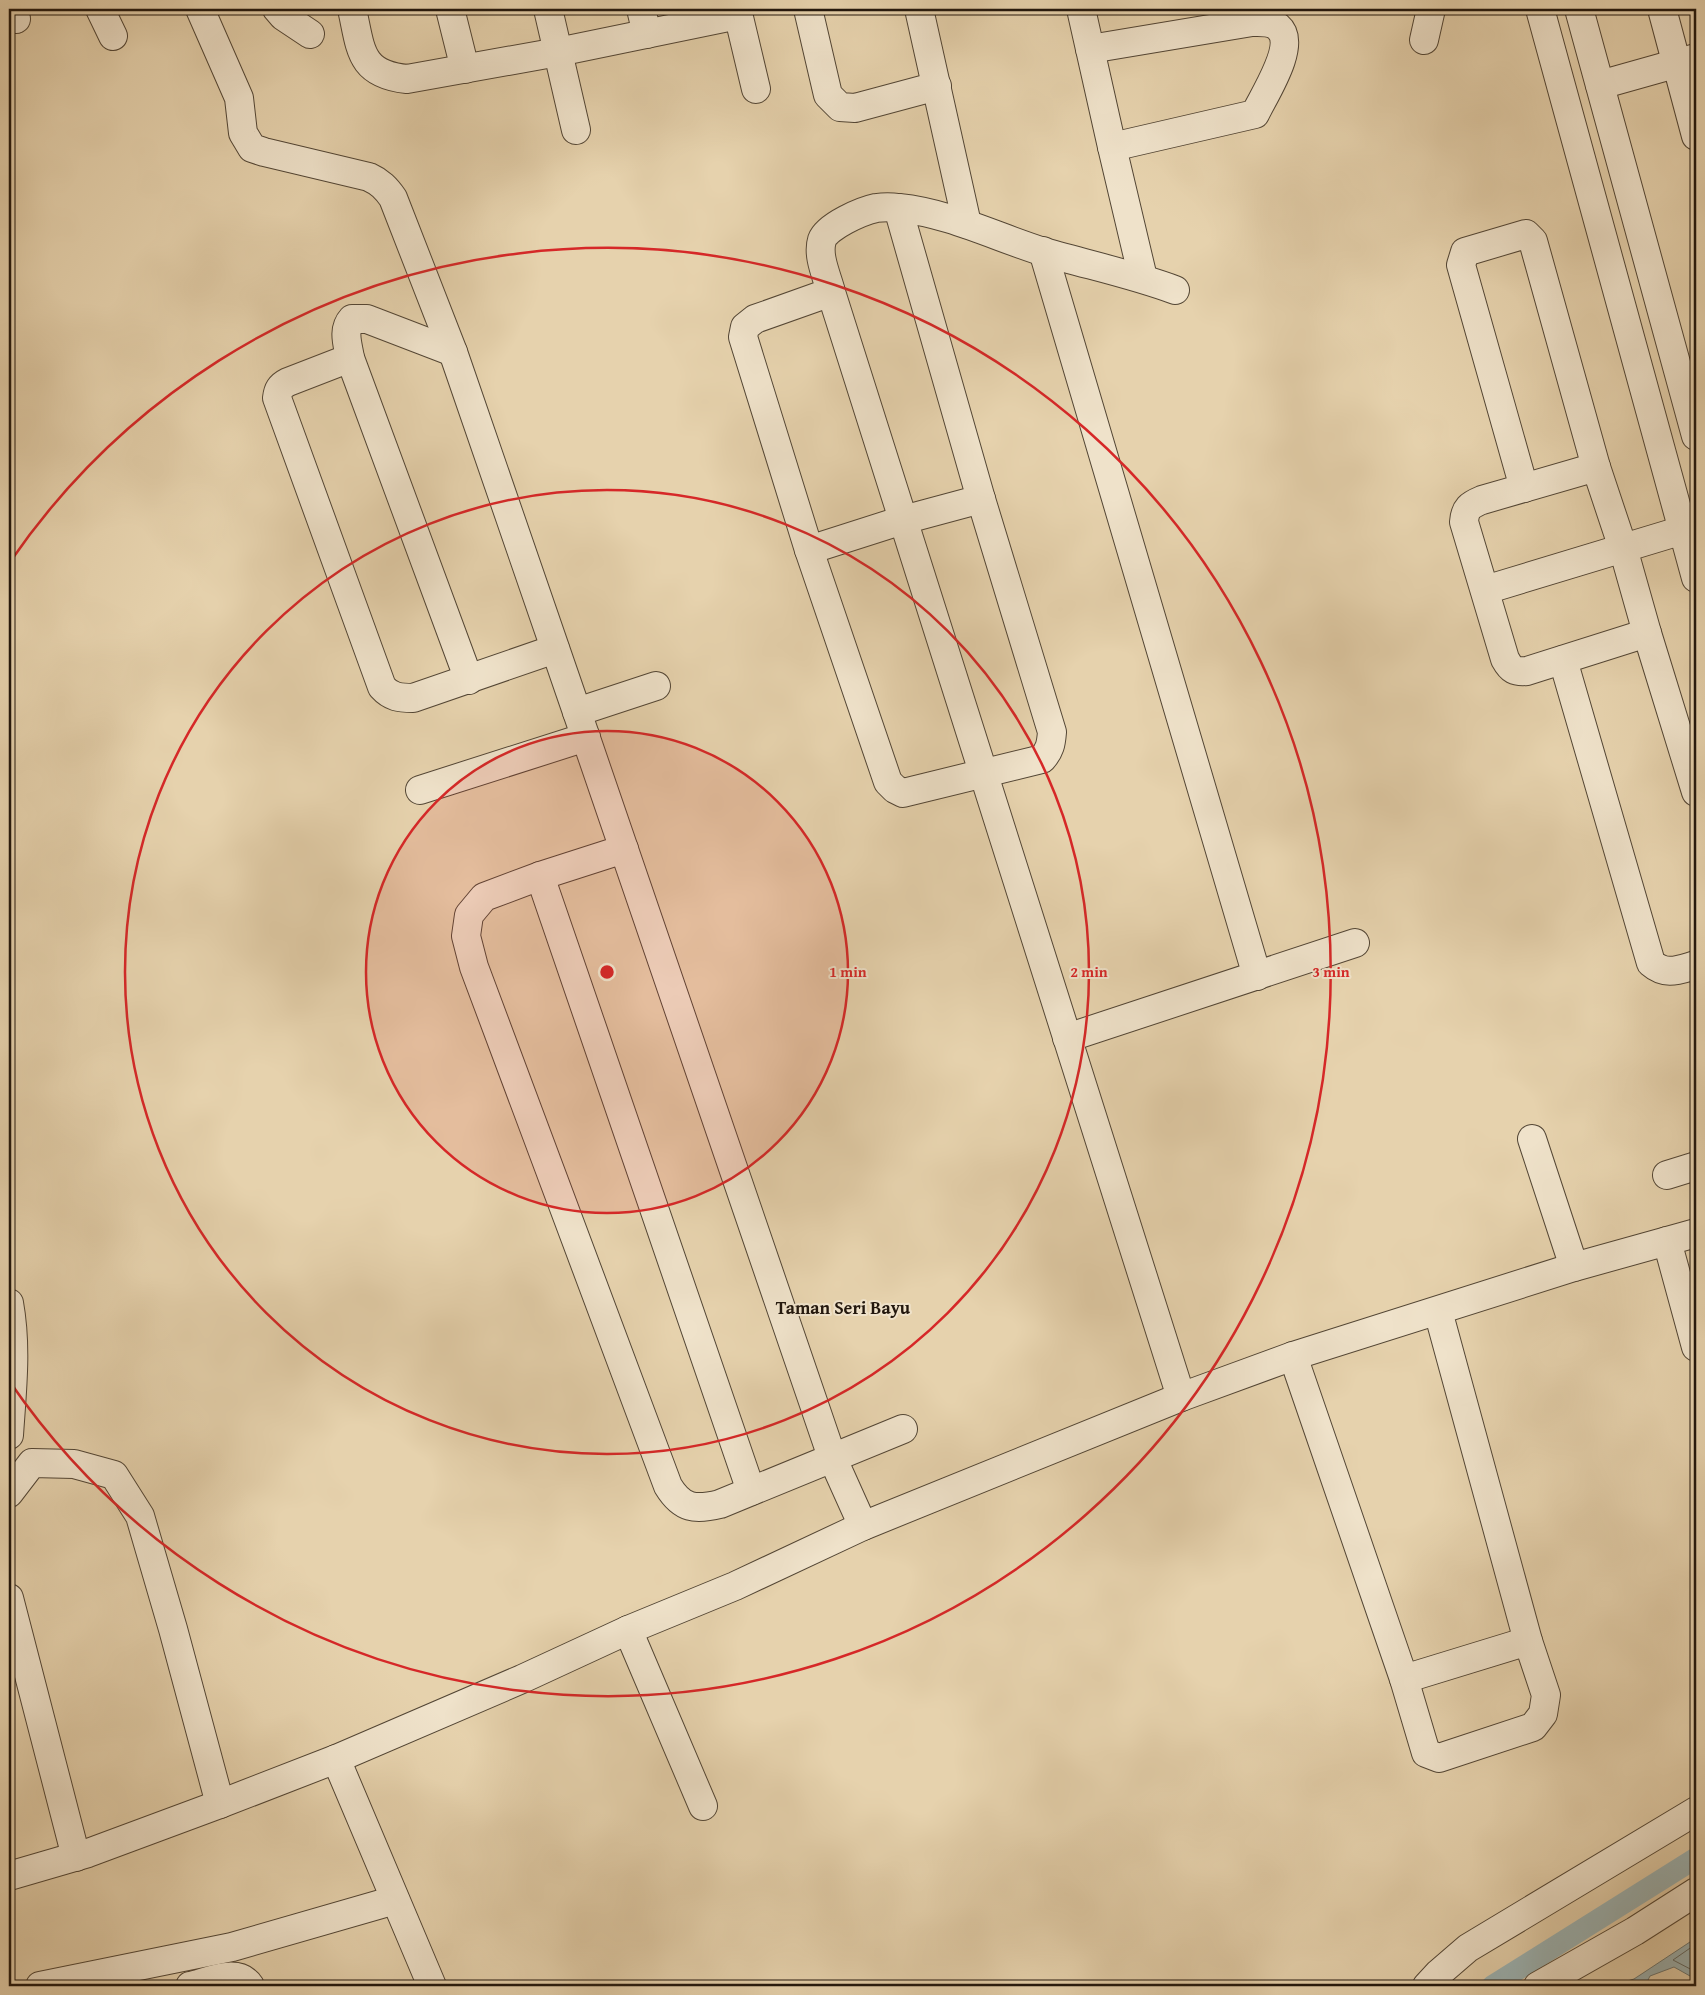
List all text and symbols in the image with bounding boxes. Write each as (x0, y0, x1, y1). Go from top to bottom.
text: 1 min (829, 961, 867, 982)
text: 2 min (1070, 961, 1108, 982)
text: 3 min (1312, 961, 1350, 982)
centre of rings (598, 963, 616, 981)
district label: Taman Seri Bayu (776, 1294, 911, 1321)

